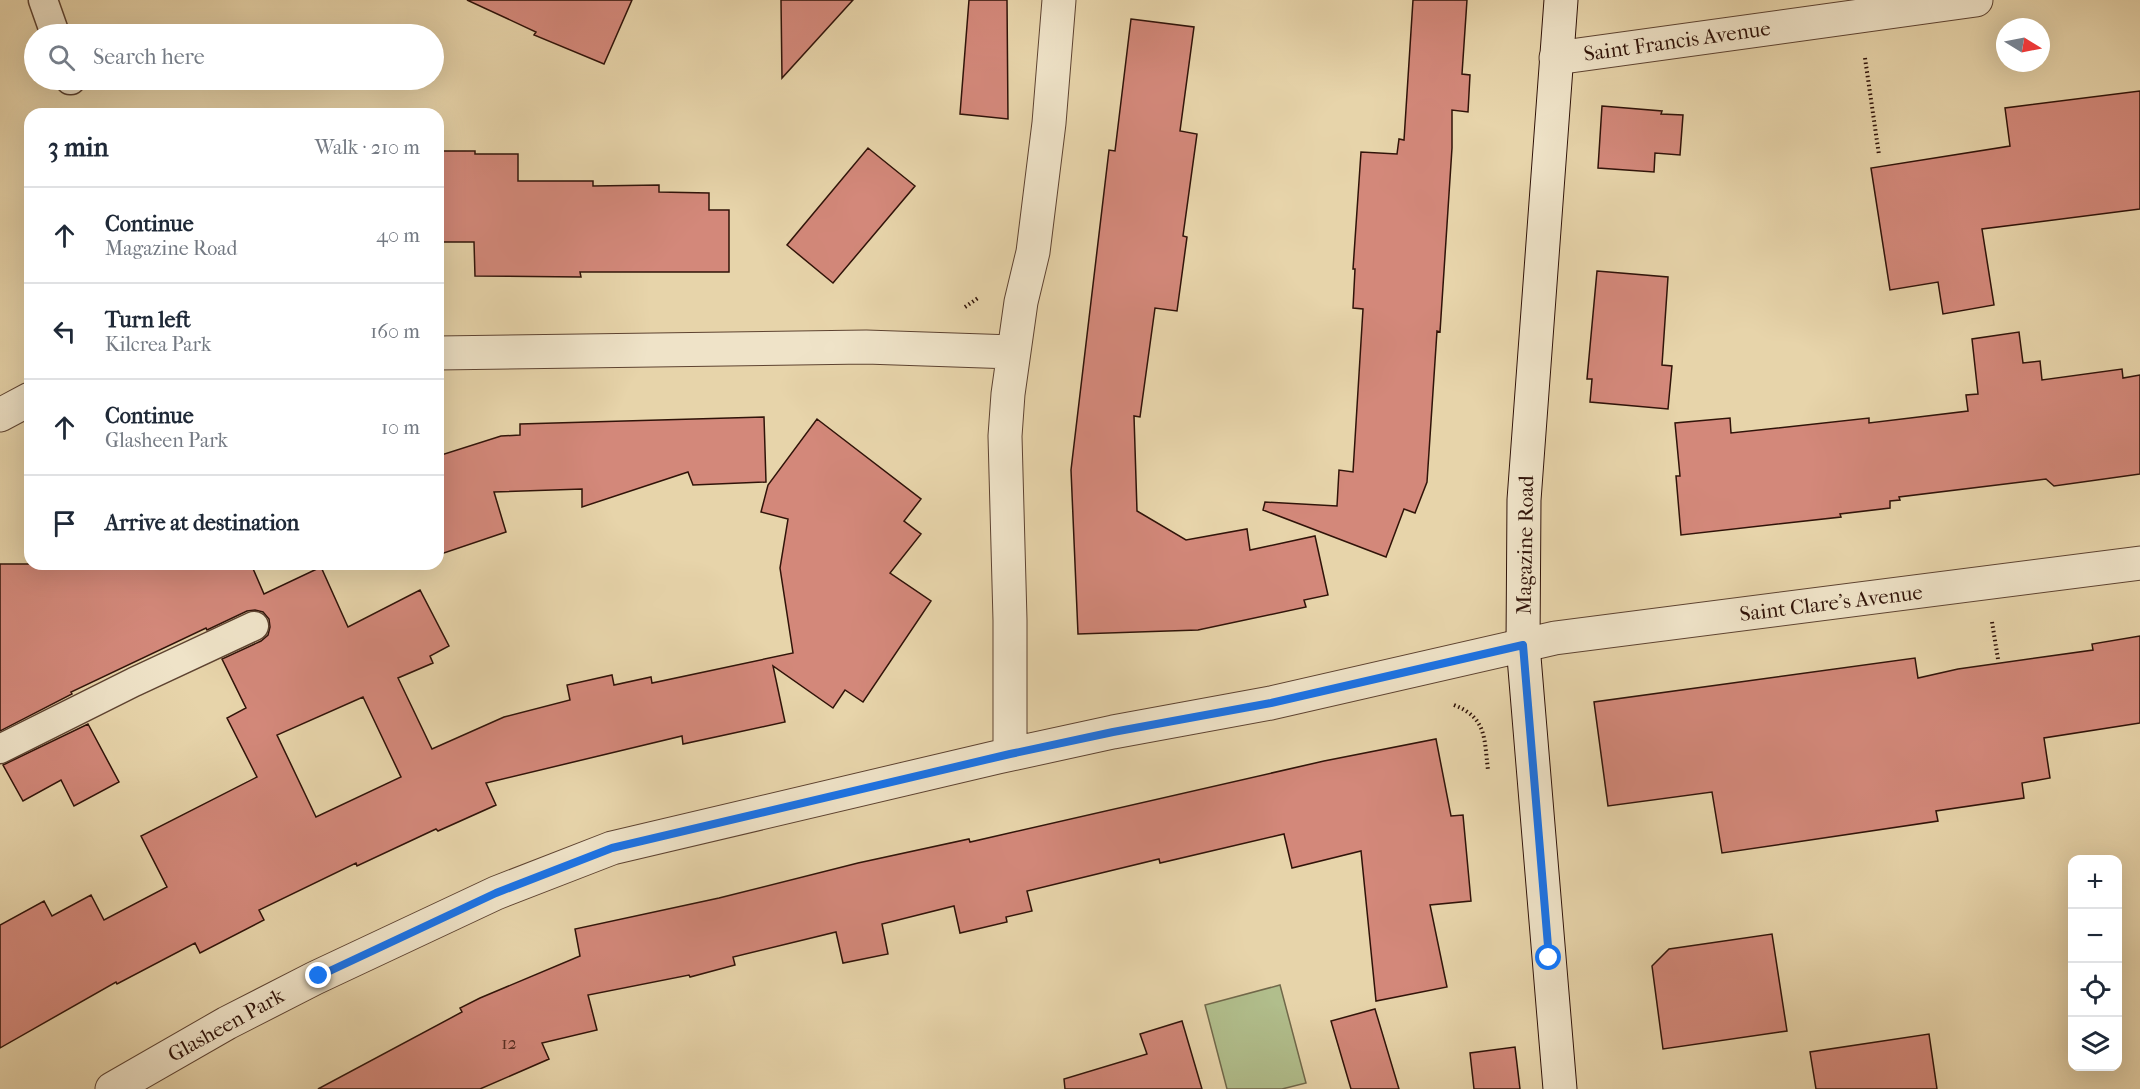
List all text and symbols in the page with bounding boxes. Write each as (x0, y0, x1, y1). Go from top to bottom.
street label: Saint Francis Avenue (1582, 16, 1772, 66)
north arrow (1996, 18, 2050, 72)
search box (24, 24, 444, 90)
icon: search (45, 41, 78, 74)
text: Search here (93, 44, 205, 70)
text: 3 min (48, 132, 109, 163)
text: Walk · 210 m (315, 136, 420, 159)
text: Continue (105, 211, 194, 237)
icon: ahead (48, 219, 81, 252)
text: 40 m (376, 224, 420, 247)
text: Magazine Road (105, 237, 237, 260)
text: Turn left (105, 307, 191, 333)
icon: left (48, 315, 81, 348)
text: 160 m (370, 320, 420, 343)
text: Kilcrea Park (105, 333, 211, 356)
text: Continue (105, 403, 194, 429)
icon: ahead (48, 411, 81, 444)
text: 10 m (381, 416, 420, 439)
text: Glasheen Park (105, 429, 228, 452)
street label: Magazine Road (1512, 475, 1538, 615)
icon: arrive (48, 507, 81, 540)
text: Arrive at destination (105, 510, 299, 536)
street label: Saint Clare's Avenue (1738, 580, 1924, 626)
map controls (2068, 855, 2122, 1071)
button: + (2068, 855, 2122, 909)
button: − (2068, 909, 2122, 963)
route start (1535, 944, 1561, 970)
route end (305, 962, 331, 988)
button: locate (2068, 963, 2122, 1017)
street label: Glasheen Park (164, 983, 288, 1067)
button: layers (2068, 1017, 2122, 1071)
house number: 12 (501, 1033, 517, 1054)

